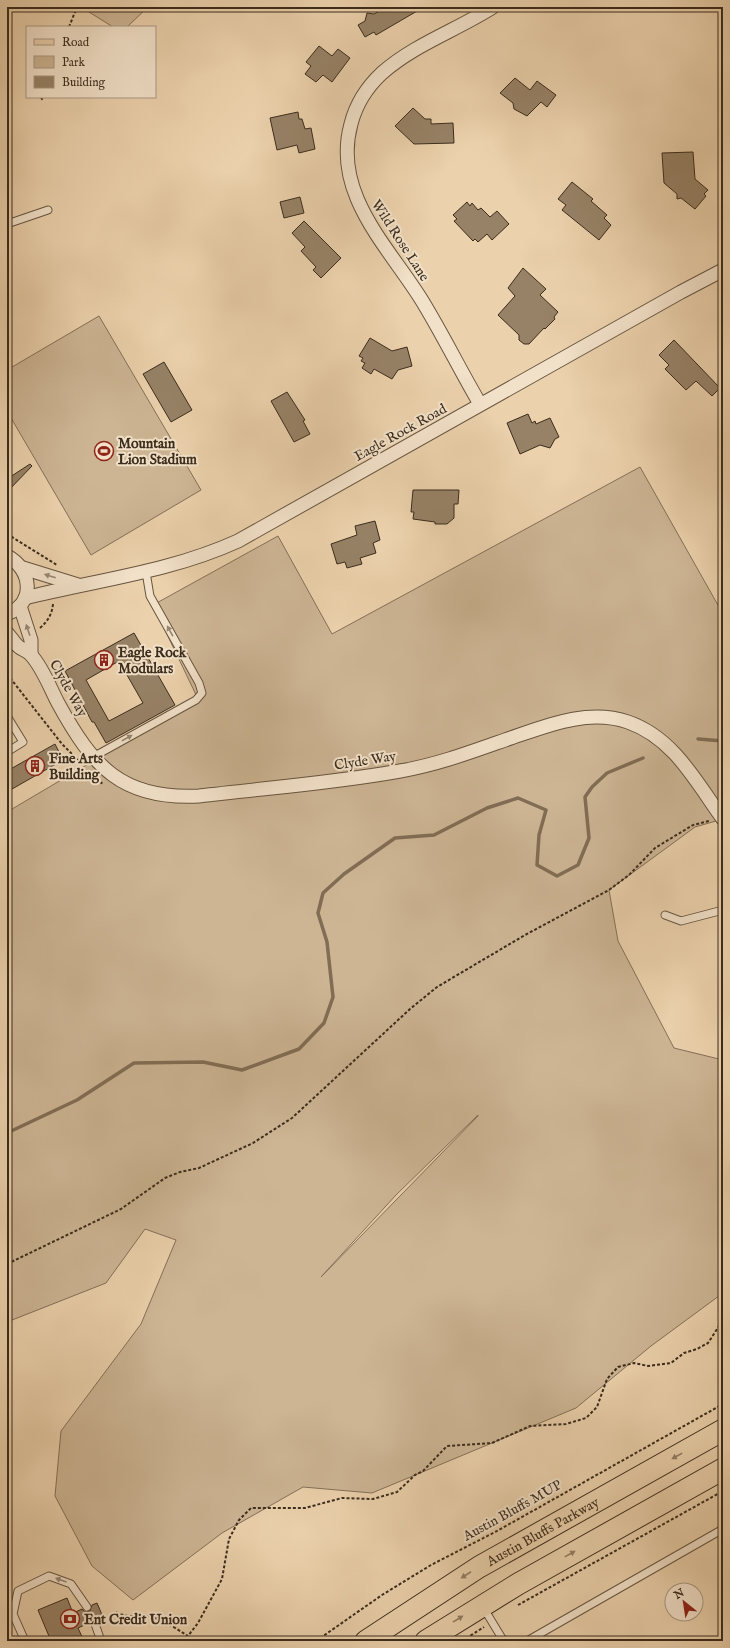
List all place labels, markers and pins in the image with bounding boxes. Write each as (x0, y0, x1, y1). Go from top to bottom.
place label: Mountain Lion Stadium (118, 435, 197, 469)
sports icon: Mountain Lion Stadium (93, 440, 115, 462)
place label: Eagle Rock Modulars (118, 644, 187, 678)
building icon: Eagle Rock Modulars (93, 649, 115, 671)
place label: Fine Arts Building (49, 750, 103, 784)
building icon: Fine Arts Building (24, 755, 46, 777)
bank icon: Ent Credit Union (59, 1608, 81, 1630)
place label: Ent Credit Union (84, 1611, 188, 1629)

